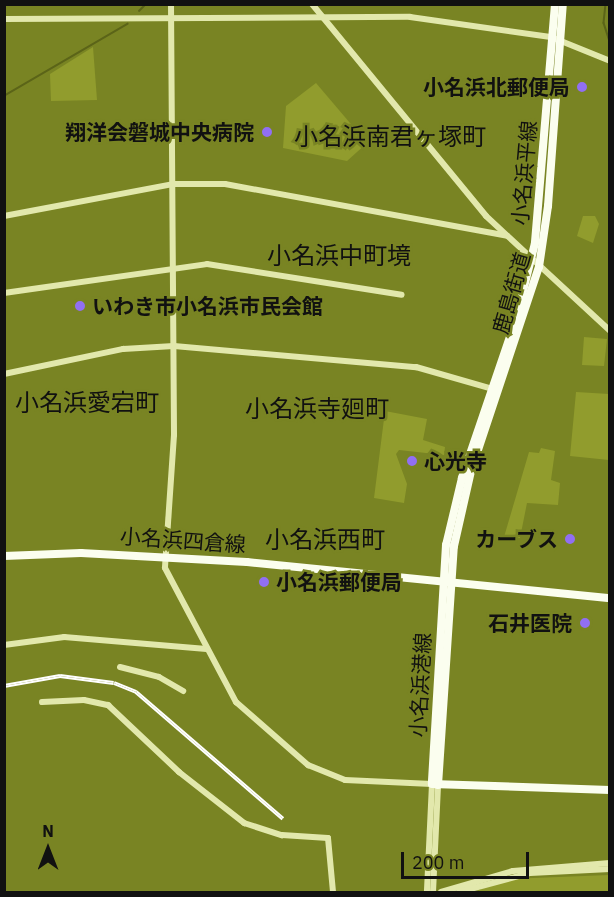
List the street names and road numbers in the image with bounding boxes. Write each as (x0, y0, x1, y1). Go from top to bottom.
street label: 小名浜平線 (507, 120, 541, 226)
street label: 鹿島街道 (487, 249, 535, 337)
street label: 小名浜四倉線 (119, 523, 247, 557)
street label: 小名浜港線 (405, 632, 435, 738)

